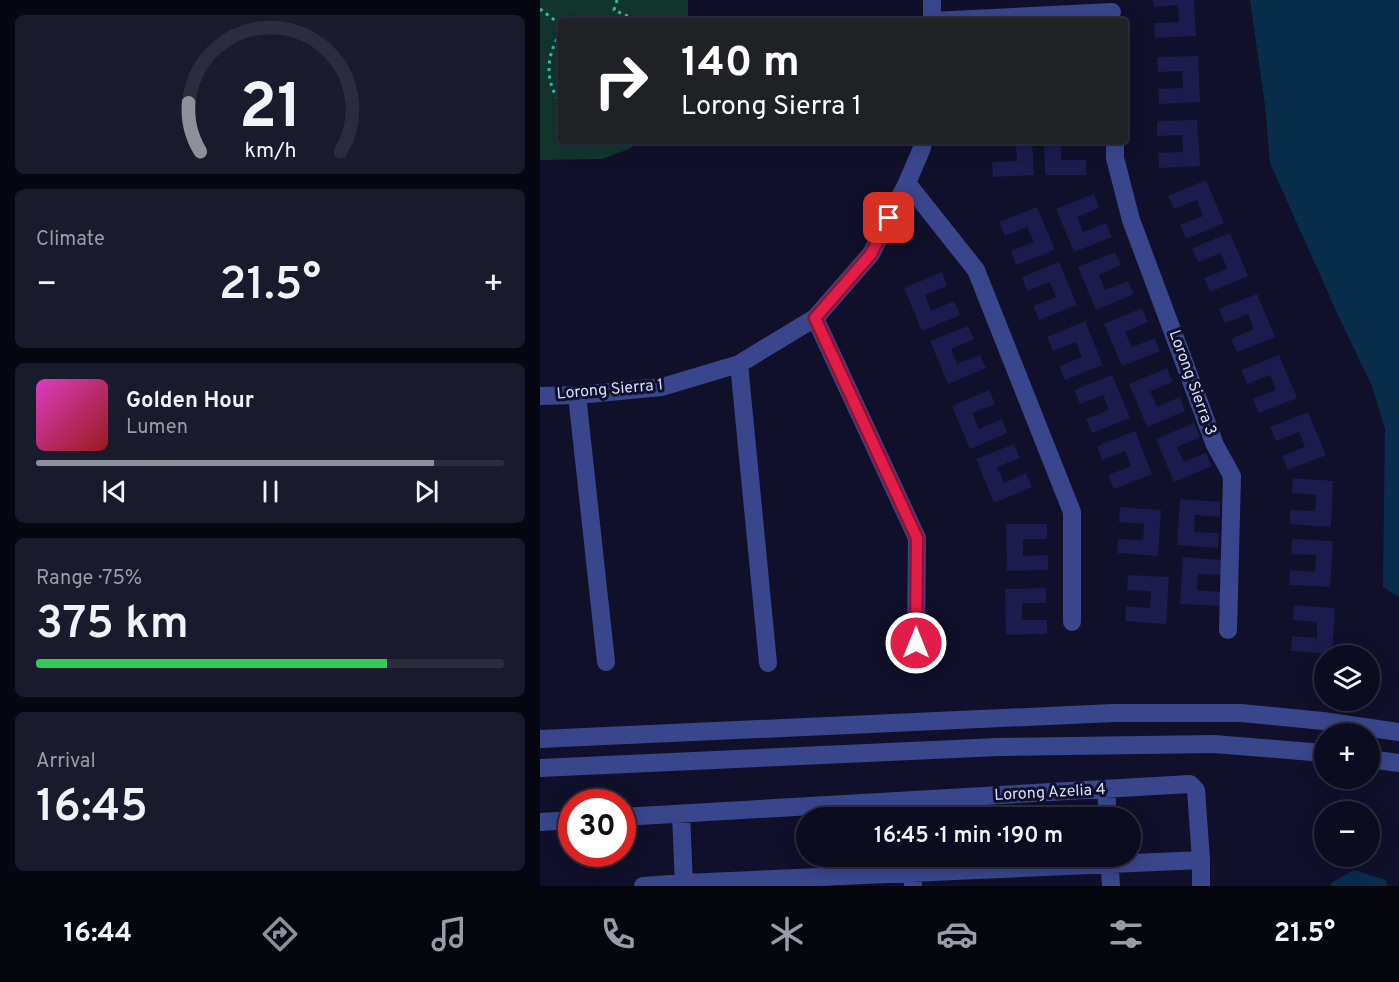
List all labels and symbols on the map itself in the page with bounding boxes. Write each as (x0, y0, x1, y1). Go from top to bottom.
pin (863, 192, 914, 243)
street label: Lorong Sierra 3 (1164, 328, 1220, 438)
street label: Lorong Sierra 1 (556, 375, 664, 405)
position arrow (884, 611, 948, 675)
street label: Lorong Azelia 4 (994, 780, 1106, 806)
speed limit sign: 30 (558, 789, 636, 867)

